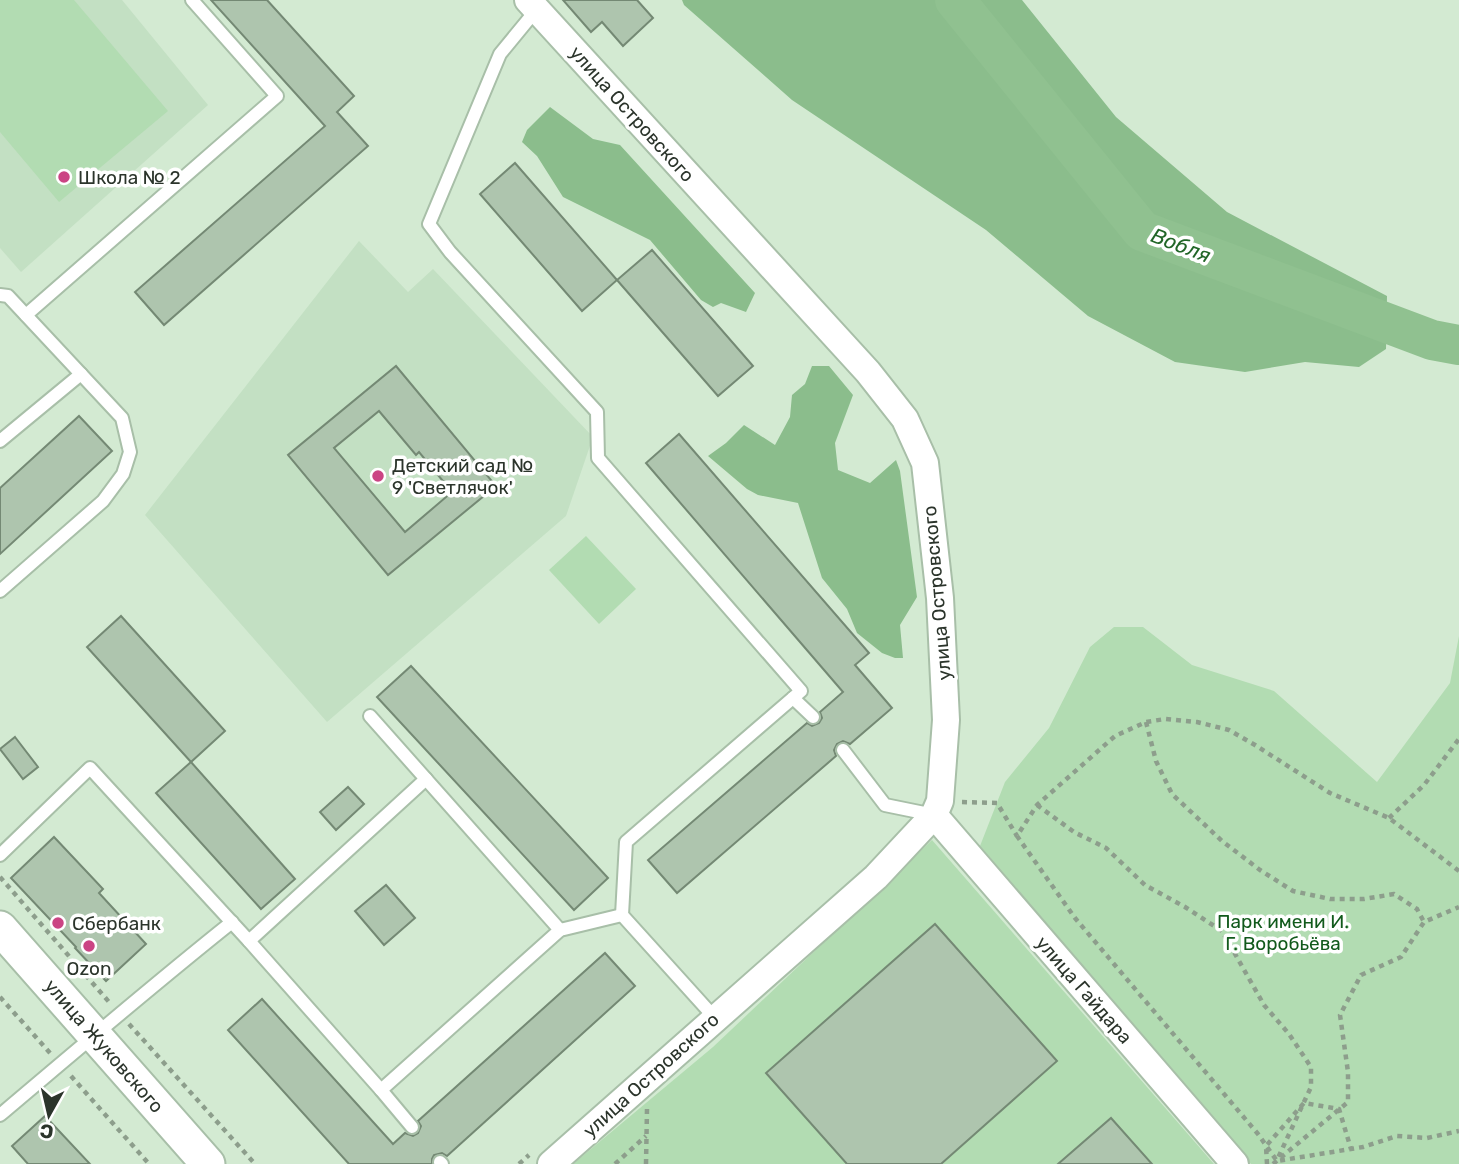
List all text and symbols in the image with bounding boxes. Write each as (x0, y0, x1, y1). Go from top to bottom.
street label: улица Островского (565, 41, 699, 187)
place label: Школа № 2 (78, 166, 181, 189)
marker: Школа № 2 (56, 169, 72, 185)
water label: Вобля (1148, 222, 1214, 268)
place label: Детский сад № 9 'Светлячок' (392, 454, 533, 499)
marker: Детский сад № 9 'Светлячок' (370, 468, 386, 484)
street label: улица Островского (918, 505, 956, 681)
park label: Парк имени И. Г. Воробьёва (1217, 910, 1349, 955)
place label: Сбербанк (72, 912, 161, 935)
marker: Сбербанк (50, 915, 66, 931)
street label: улица Гайдара (1031, 932, 1137, 1048)
marker: Ozon (81, 938, 97, 954)
place label: Ozon (67, 957, 111, 980)
street label: улица Жуковского (40, 974, 168, 1118)
street label: улица Островского (578, 1008, 724, 1142)
north arrow (14, 1080, 84, 1150)
text: С (38, 1119, 55, 1144)

